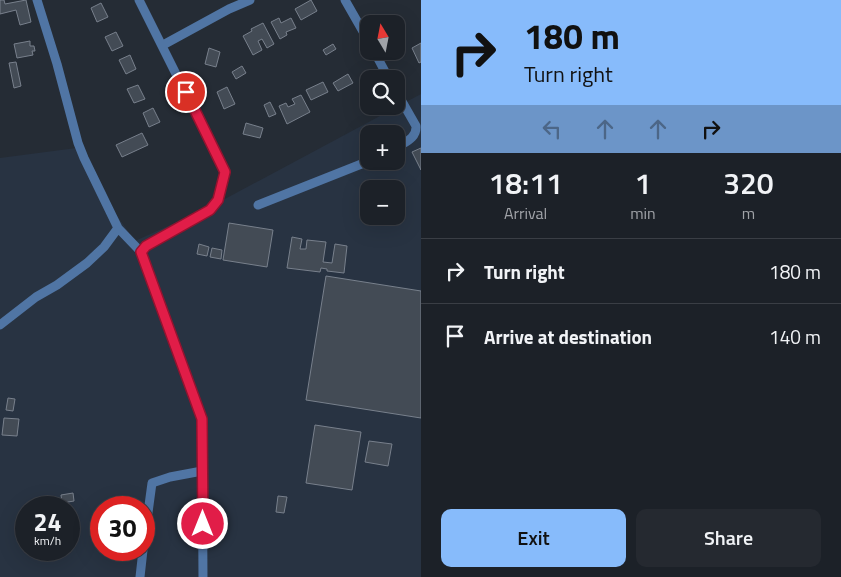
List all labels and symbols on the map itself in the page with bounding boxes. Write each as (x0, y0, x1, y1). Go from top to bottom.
north arrow (360, 15, 405, 60)
pin (165, 71, 207, 113)
speed limit sign: 30 (90, 496, 155, 561)
position arrow (176, 497, 228, 549)

